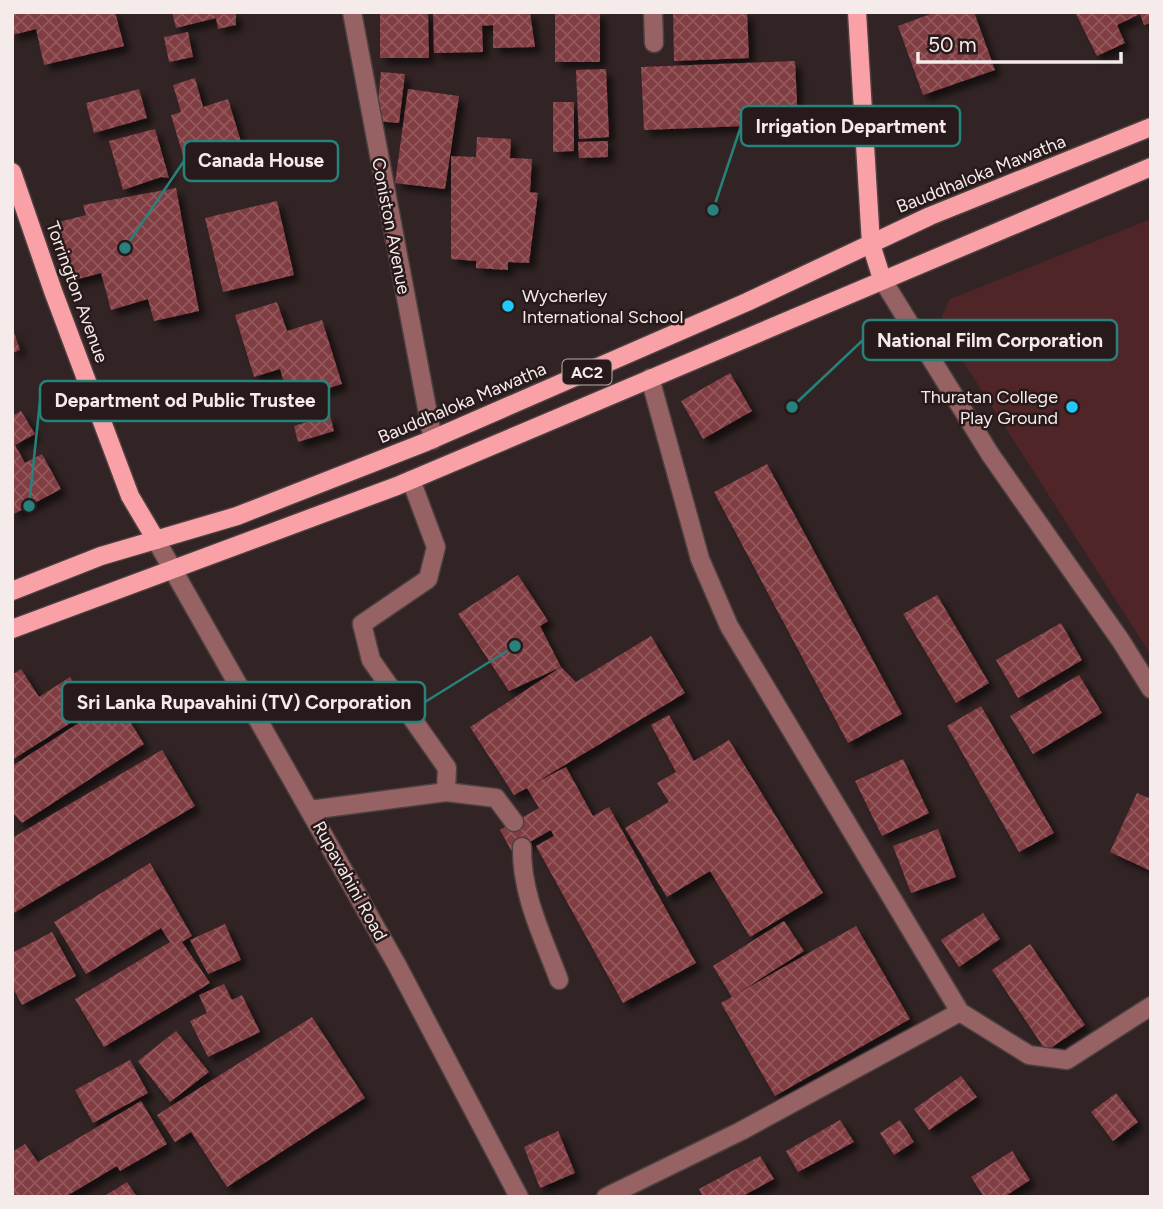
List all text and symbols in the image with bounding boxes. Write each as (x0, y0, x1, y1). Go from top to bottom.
scale bar (918, 21, 1121, 65)
text: 50 m (928, 32, 977, 57)
callout: Irrigation Department (741, 106, 960, 146)
text: Irrigation Department (755, 115, 947, 138)
street label: Bauddhaloka Mawatha (893, 130, 1069, 218)
callout: Canada House (184, 141, 338, 181)
text: Canada House (198, 149, 325, 172)
street label: Coniston Avenue (367, 156, 415, 296)
street label: Torrington Avenue (41, 218, 113, 366)
place label: Wycherley International School (522, 285, 684, 328)
marker: Wycherley International School (500, 298, 516, 314)
callout: National Film Corporation (863, 320, 1117, 360)
text: National Film Corporation (877, 329, 1103, 352)
street label: Bauddhaloka Mawatha (375, 358, 549, 448)
road number: AC2 (562, 360, 612, 384)
callout: Department od Public Trustee (40, 381, 329, 421)
place label: Thuratan College Play Ground (921, 386, 1058, 429)
text: Department od Public Trustee (55, 389, 316, 412)
marker: Thuratan College Play Ground (1064, 399, 1080, 415)
callout: Sri Lanka Rupavahini (TV) Corporation (62, 682, 425, 722)
text: Sri Lanka Rupavahini (TV) Corporation (77, 691, 411, 714)
street label: Rupavahini Road (308, 817, 392, 945)

